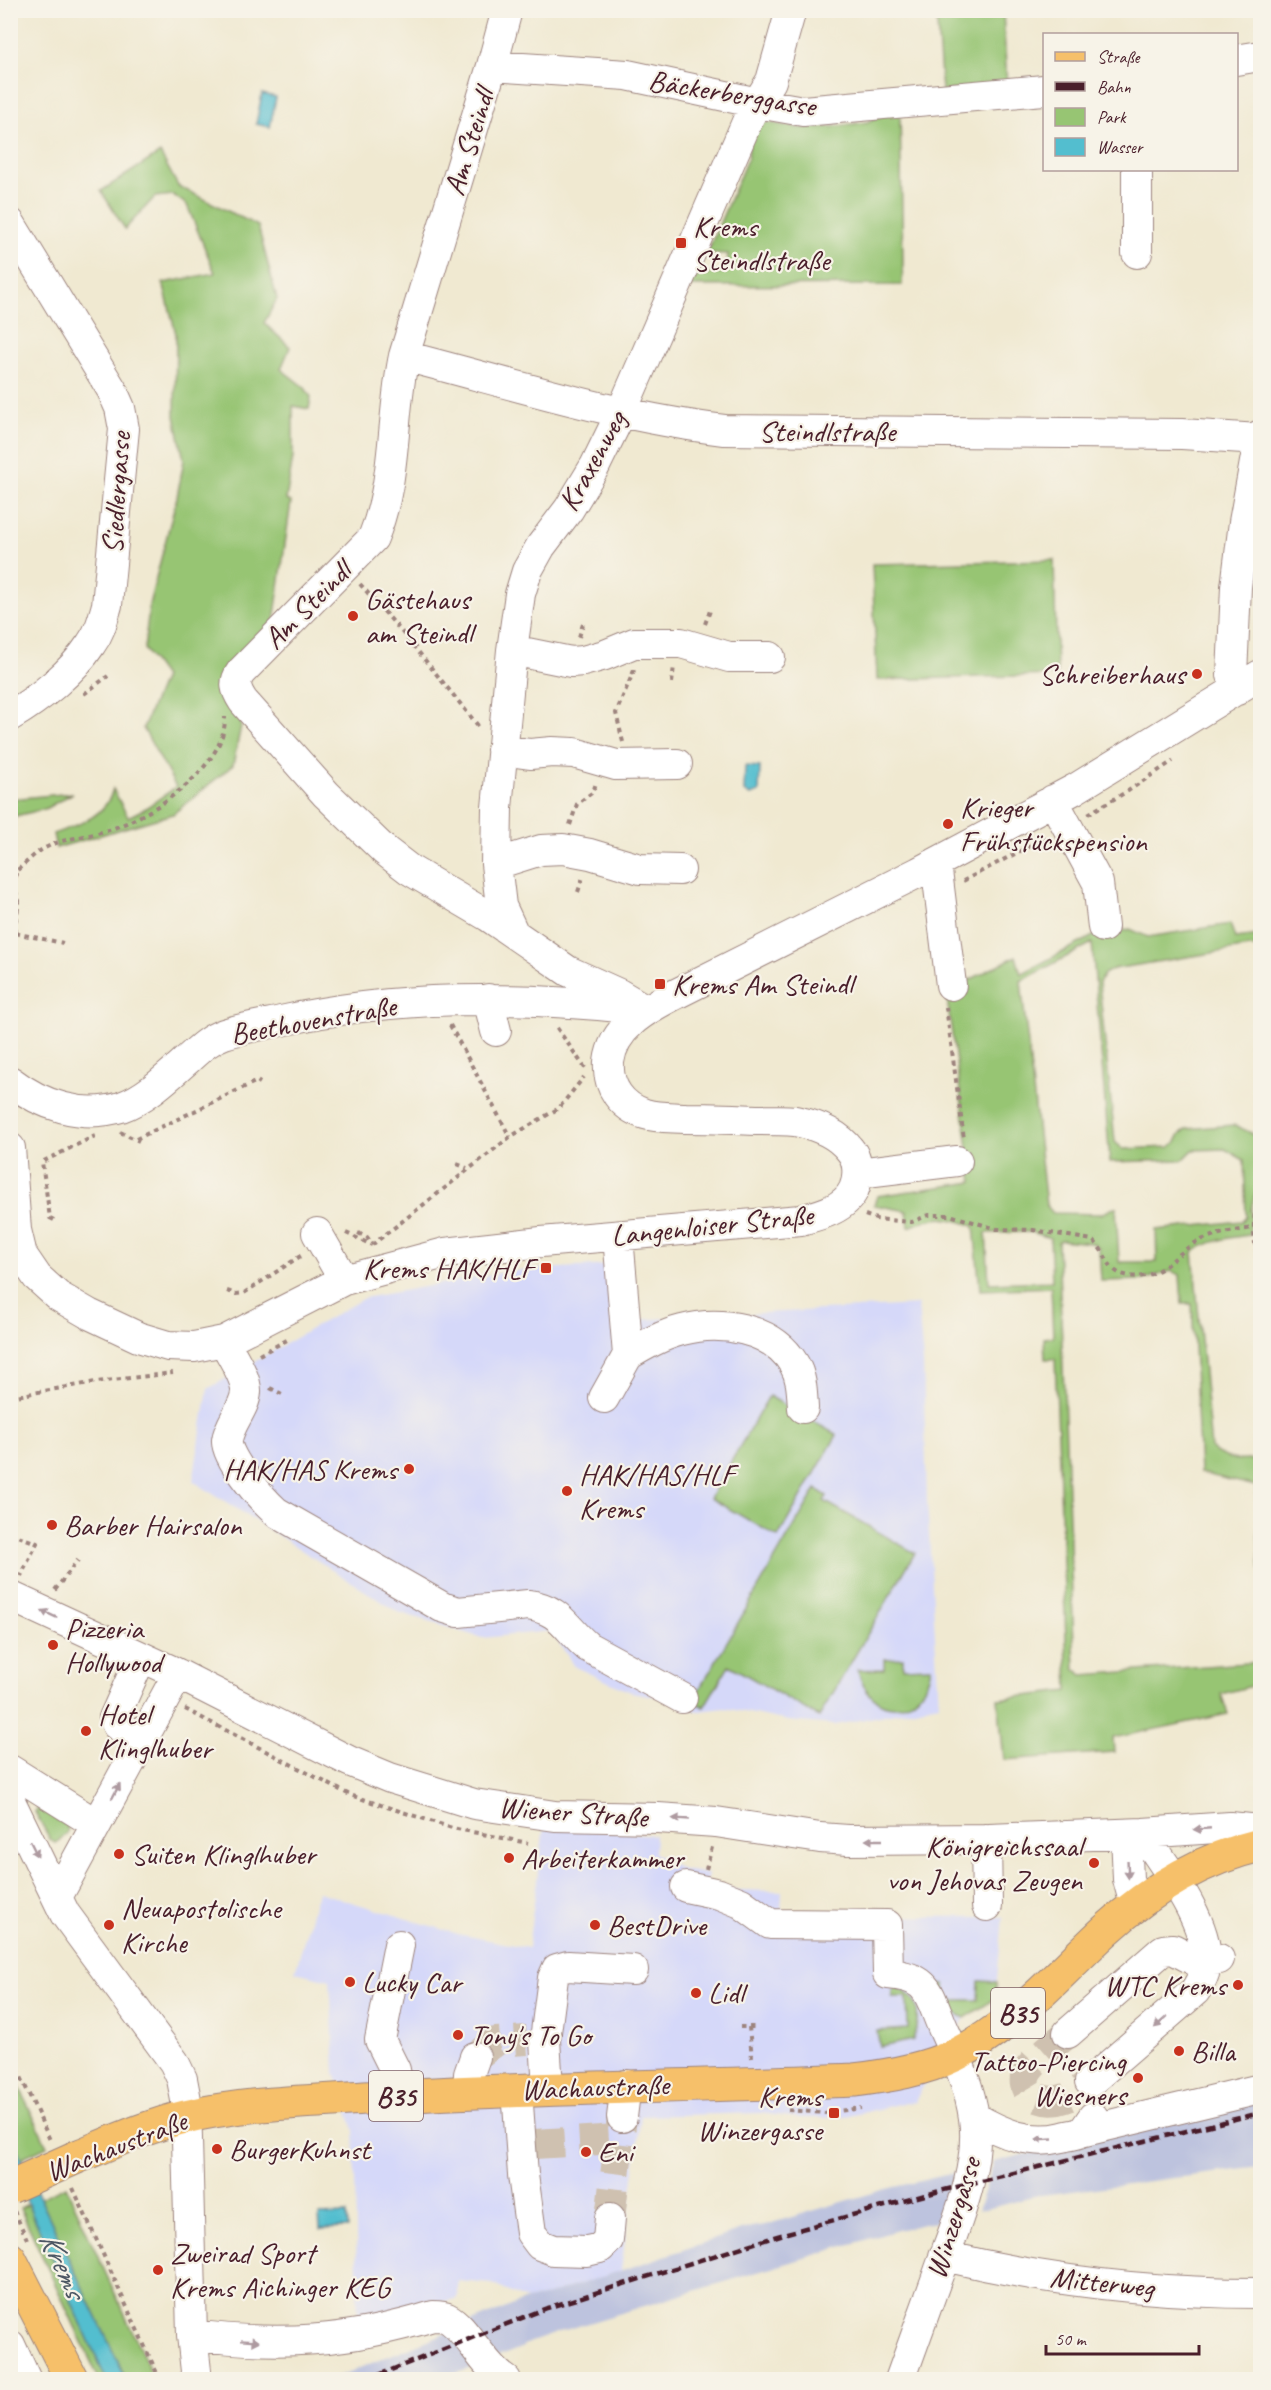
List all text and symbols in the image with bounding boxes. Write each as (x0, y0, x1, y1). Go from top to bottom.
legend (1043, 33, 1238, 171)
text: Straße (1097, 46, 1141, 68)
street label: Bäckerberggasse (646, 61, 820, 125)
text: Bahn (1097, 76, 1132, 98)
street label: Am Steindl (435, 79, 505, 200)
text: Park (1097, 106, 1127, 128)
text: Wasser (1097, 136, 1144, 158)
place label: Krems Steindlstraße (693, 207, 832, 279)
marker: Krems Steindlstraße (674, 236, 688, 250)
street label: Kraxenweg (549, 402, 636, 518)
street label: Steindlstraße (759, 412, 897, 450)
street label: Siedlergasse (93, 429, 139, 555)
street label: Am Steindl (255, 549, 363, 657)
place label: Gästehaus am Steindl (365, 580, 477, 652)
marker: Gästehaus am Steindl (346, 609, 360, 623)
place label: Schreiberhaus (1039, 655, 1188, 693)
marker: Schreiberhaus (1190, 667, 1204, 681)
place label: Krieger Frühstückspension (960, 788, 1148, 860)
marker: Krieger Frühstückspension (941, 817, 955, 831)
place label: Krems Am Steindl (672, 965, 858, 1003)
marker: Krems Am Steindl (653, 977, 667, 991)
street label: Beethovenstraße (227, 986, 401, 1053)
street label: Langenloiser Straße (609, 1195, 817, 1254)
place label: Krems HAK/HLF (363, 1249, 539, 1287)
marker: Krems HAK/HLF (539, 1261, 553, 1275)
place label: HAK/HAS Krems (223, 1450, 400, 1488)
place label: HAK/HAS/HLF Krems (579, 1455, 740, 1527)
marker: HAK/HAS Krems (402, 1462, 416, 1476)
marker: HAK/HAS/HLF Krems (560, 1484, 574, 1498)
place label: Barber Hairsalon (64, 1506, 243, 1544)
marker: Barber Hairsalon (45, 1518, 59, 1532)
one-way arrow (41, 1609, 58, 1618)
place label: Pizzeria Hollywood (65, 1609, 166, 1681)
marker: Pizzeria Hollywood (46, 1638, 60, 1652)
place label: Hotel Klinglhuber (98, 1695, 215, 1767)
marker: Hotel Klinglhuber (79, 1724, 93, 1738)
one-way arrow (111, 1783, 121, 1800)
street label: Wiener Straße (497, 1788, 651, 1836)
one-way arrow (671, 1814, 690, 1823)
one-way arrow (1193, 1824, 1212, 1834)
place label: Königreichssaal von Jehovas Zeugen (887, 1827, 1087, 1899)
place label: Suiten Klinglhuber (131, 1835, 318, 1873)
one-way arrow (865, 1835, 884, 1845)
place label: Arbeiterkammer (521, 1839, 686, 1877)
one-way arrow (29, 1841, 38, 1858)
marker: Suiten Klinglhuber (112, 1847, 126, 1861)
marker: Arbeiterkammer (502, 1851, 516, 1865)
marker: Königreichssaal von Jehovas Zeugen (1087, 1856, 1101, 1870)
one-way arrow (1123, 1860, 1133, 1879)
place label: Neuapostolische Kirche (121, 1889, 283, 1961)
place label: BestDrive (607, 1906, 708, 1944)
marker: Neuapostolische Kirche (102, 1918, 116, 1932)
marker: BestDrive (588, 1918, 602, 1932)
place label: Lucky Car (362, 1963, 464, 2001)
place label: WTC Krems (1104, 1966, 1229, 2004)
place label: Lidl (708, 1974, 748, 2012)
marker: Lucky Car (343, 1975, 357, 1989)
marker: WTC Krems (1231, 1978, 1245, 1992)
marker: Lidl (689, 1986, 703, 2000)
road number: B35 (991, 1988, 1045, 2038)
one-way arrow (1154, 2015, 1169, 2028)
place label: Tony's To Go (470, 2016, 594, 2054)
marker: Tony's To Go (451, 2028, 465, 2042)
place label: Billa (1191, 2032, 1237, 2070)
place label: Tattoo-Piercing Wiesners (970, 2042, 1129, 2114)
marker: Billa (1172, 2044, 1186, 2058)
street label: Wachaustraße (520, 2065, 672, 2109)
road number: B35 (369, 2071, 423, 2121)
marker: Tattoo-Piercing Wiesners (1131, 2071, 1145, 2085)
place label: Krems Winzergasse (697, 2077, 825, 2149)
street label: Wachaustraße (40, 2101, 194, 2190)
marker: Krems Winzergasse (827, 2106, 841, 2120)
place label: BurgerKuhnst (229, 2130, 373, 2168)
place label: Eni (598, 2133, 636, 2171)
one-way arrow (1035, 2135, 1054, 2144)
marker: BurgerKuhnst (210, 2142, 224, 2156)
marker: Eni (579, 2145, 593, 2159)
street label: Winzergasse (917, 2151, 990, 2283)
water label: Krems (30, 2225, 98, 2308)
place label: Zweirad Sport Krems Aichinger KEG (170, 2234, 393, 2306)
street label: Mitterweg (1048, 2258, 1158, 2307)
marker: Zweirad Sport Krems Aichinger KEG (151, 2263, 165, 2277)
scale bar (1046, 2318, 1199, 2356)
text: 50 m (1055, 2328, 1088, 2350)
one-way arrow (241, 2337, 260, 2346)

